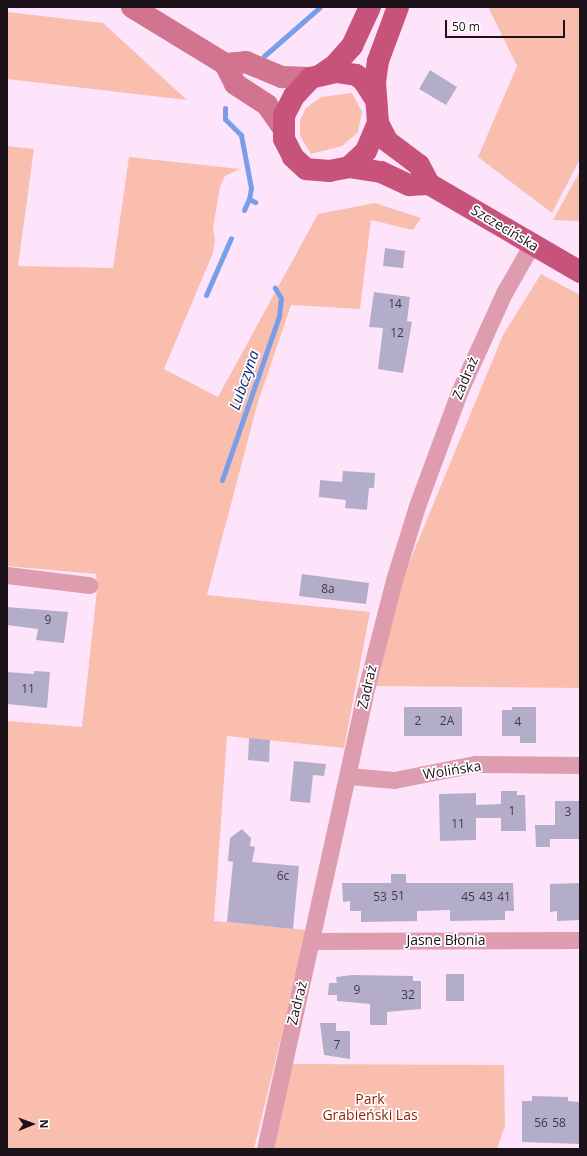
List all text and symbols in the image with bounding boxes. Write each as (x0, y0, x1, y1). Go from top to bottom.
scale bar (447, 12, 567, 38)
text: 50 m (452, 18, 480, 35)
street label: Szczecińska (468, 201, 542, 255)
house number: 14 (388, 297, 402, 311)
house number: 12 (390, 326, 404, 340)
water label: Lubczyna (225, 348, 263, 412)
street label: Zadraż (449, 354, 481, 402)
house number: 8a (321, 582, 335, 596)
house number: 9 (45, 613, 51, 627)
street label: Zadraż (354, 663, 380, 711)
house number: 11 (21, 682, 35, 696)
house number: 2 (415, 714, 421, 728)
house number: 2A (440, 714, 454, 728)
house number: 4 (515, 715, 521, 729)
street label: Wolińska (422, 757, 482, 783)
house number: 1 (509, 804, 515, 818)
house number: 3 (565, 805, 571, 819)
house number: 11 (451, 817, 465, 831)
house number: 6c (277, 869, 289, 883)
house number: 51 (391, 889, 405, 903)
house number: 53 (373, 890, 387, 904)
house number: 45 (461, 890, 475, 904)
house number: 43 (479, 890, 493, 904)
house number: 41 (497, 890, 511, 904)
street label: Jasne Błonia (406, 932, 486, 948)
street label: Zadraż (283, 979, 311, 1027)
house number: 9 (354, 983, 360, 997)
house number: 32 (401, 988, 415, 1002)
house number: 7 (334, 1038, 340, 1052)
park label: Park Grabieński Las (322, 1091, 418, 1124)
north arrow (12, 1104, 52, 1144)
house number: 56 (534, 1116, 548, 1130)
house number: 58 (552, 1116, 566, 1130)
text: N (37, 1119, 52, 1128)

